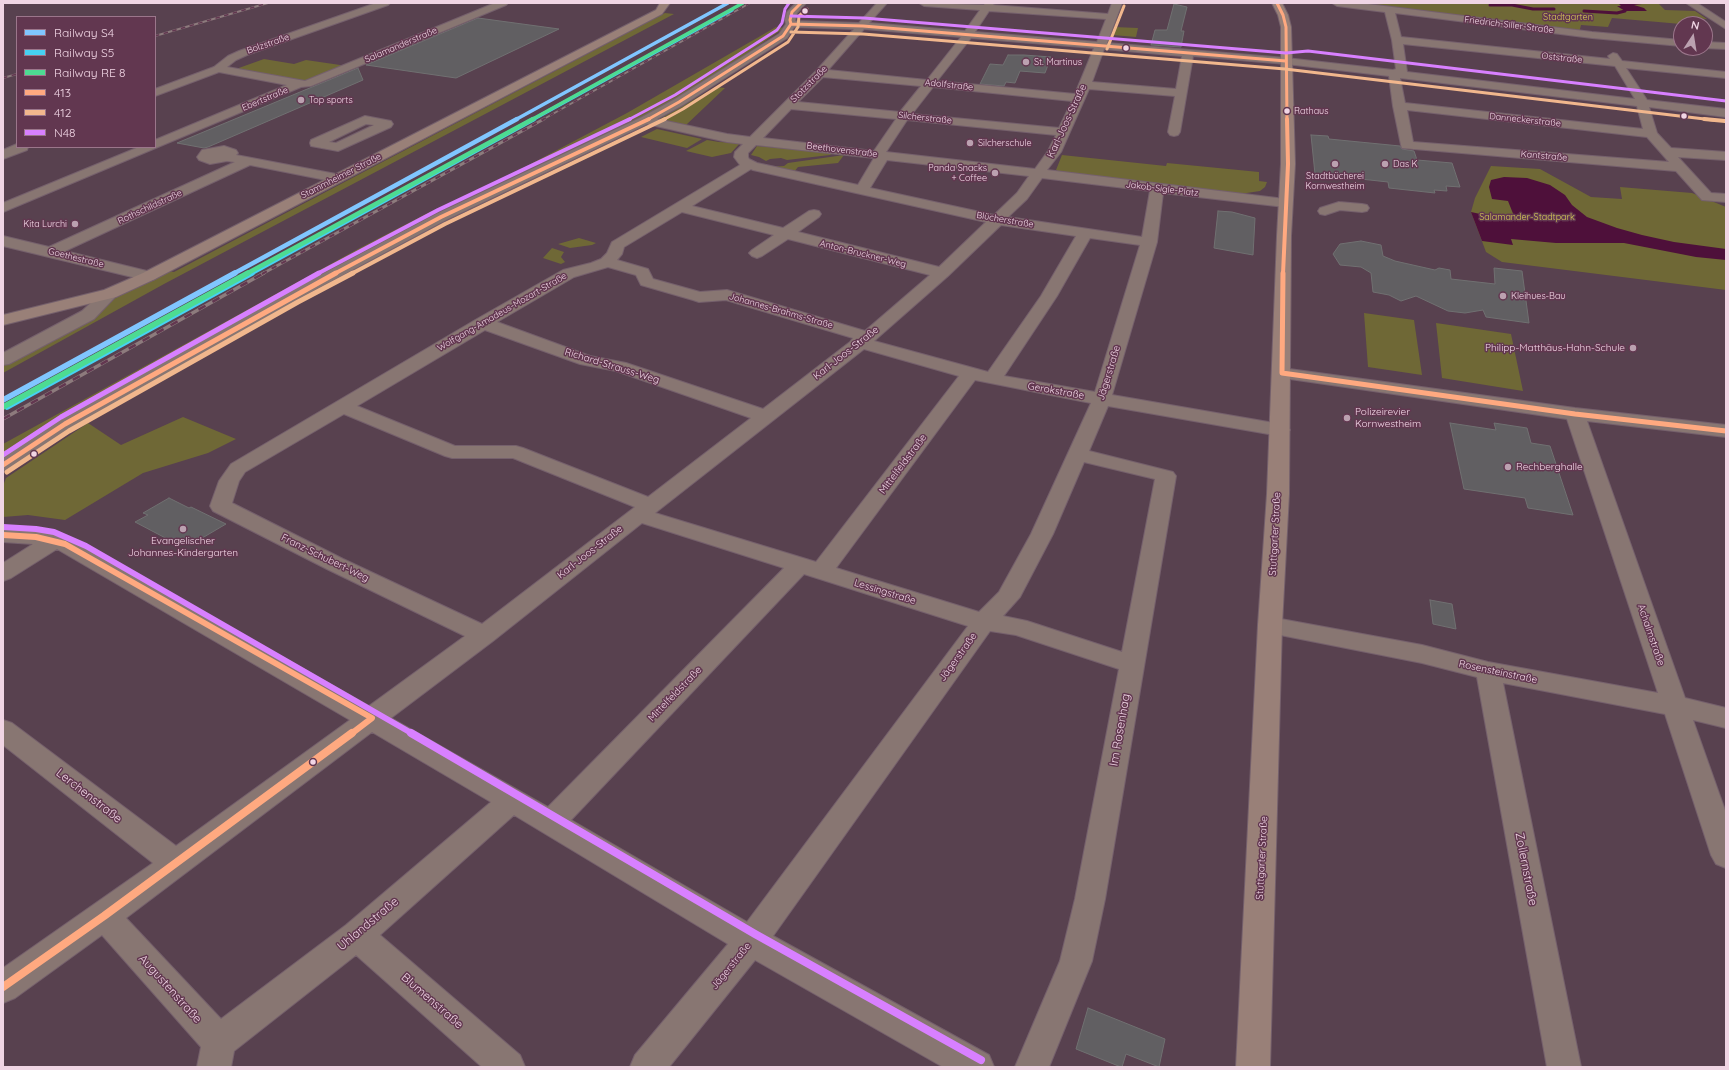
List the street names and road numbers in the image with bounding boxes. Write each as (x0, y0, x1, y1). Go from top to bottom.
street label: Friedrich-Siller-Straße (1464, 14, 1554, 36)
street label: Salamanderstraße (363, 25, 439, 65)
street label: Bolzstraße (245, 32, 291, 56)
street label: Oststraße (1541, 50, 1583, 66)
street label: Stotzstraße (788, 63, 830, 105)
street label: Adolfstraße (924, 77, 974, 93)
street label: Karl-Joos-Straße (1045, 82, 1089, 160)
street label: Ebertstraße (240, 84, 290, 114)
street label: Silcherstraße (898, 110, 952, 126)
street label: Danneckerstraße (1489, 111, 1561, 129)
street label: Beethovenstraße (806, 140, 878, 160)
street label: Kantstraße (1520, 149, 1568, 163)
street label: Stammheimer Straße (299, 151, 383, 201)
street label: Jakob-Sigle-Platz (1125, 179, 1199, 199)
street label: Rothschildstraße (116, 187, 184, 227)
street label: Blücherstraße (976, 210, 1034, 230)
street label: Anton-Bruckner-Weg (819, 238, 907, 270)
street label: Goethestraße (47, 246, 105, 270)
street label: Wolfgang-Amadeus-Mozart-Straße (435, 270, 569, 354)
street label: Johannes-Brahms-Straße (728, 291, 834, 331)
street label: Karl-Joos-Straße (811, 324, 881, 382)
street label: Jägerstraße (1095, 344, 1123, 402)
street label: Richard-Strauss-Weg (563, 346, 661, 386)
street label: Gerokstraße (1027, 380, 1085, 402)
street label: Mittelfeldstraße (877, 432, 929, 496)
street label: Stuttgarter Straße (1267, 492, 1283, 576)
street label: Karl-Joos-Straße (555, 523, 625, 581)
street label: Franz-Schubert-Weg (279, 532, 371, 584)
street label: Lessingstraße (853, 577, 917, 607)
street label: Achalmstraße (1635, 603, 1667, 667)
street label: Jägerstraße (936, 630, 980, 684)
street label: Rosensteinstraße (1458, 658, 1538, 686)
street label: Mittelfeldstraße (646, 664, 704, 724)
street label: Im Rosenhag (1107, 693, 1133, 767)
street label: Lerchenstraße (53, 766, 125, 826)
street label: Stuttgarter Straße (1254, 816, 1270, 900)
street label: Zollernstraße (1512, 831, 1540, 907)
street label: Uhlandstraße (335, 894, 401, 954)
street label: Jägerstraße (708, 940, 754, 992)
street label: Augustenstraße (135, 952, 205, 1026)
street label: Blumenstraße (398, 970, 466, 1032)

